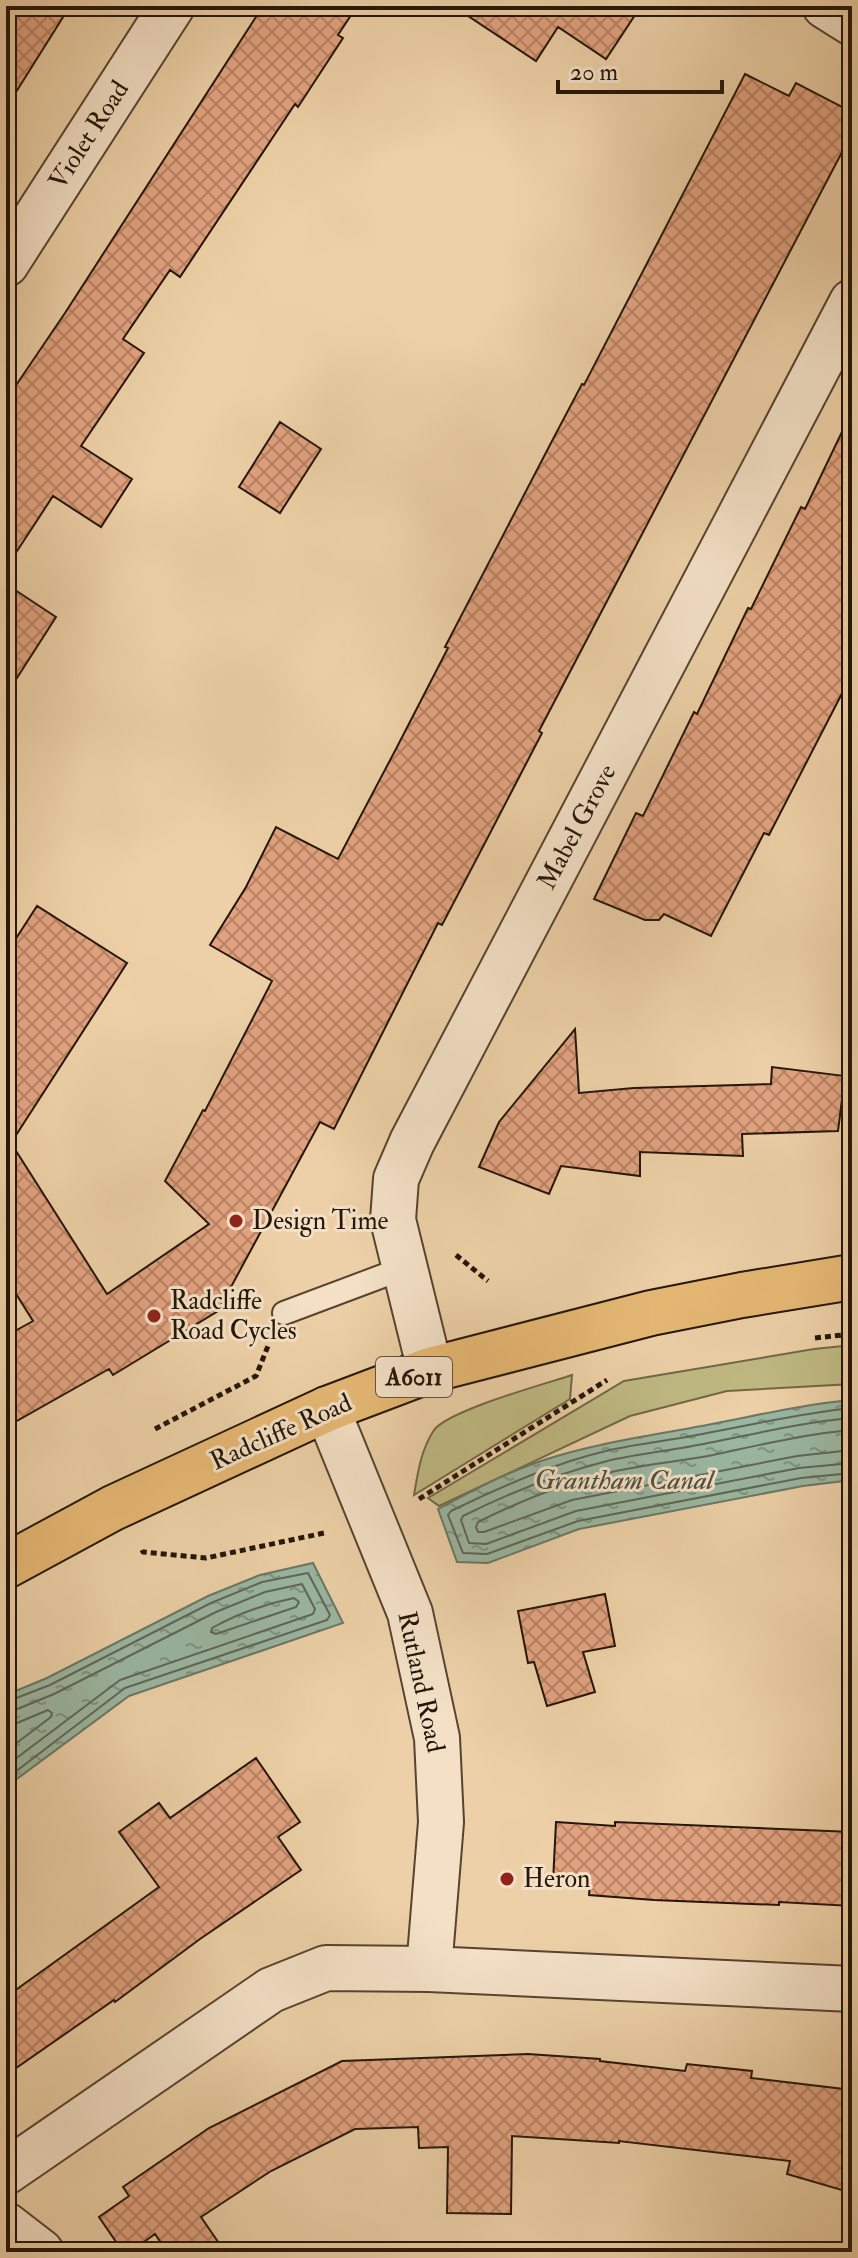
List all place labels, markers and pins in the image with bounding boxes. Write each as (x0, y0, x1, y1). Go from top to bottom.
place label: Design Time (252, 1205, 389, 1237)
marker: Design Time (227, 1212, 245, 1230)
place label: Radcliffe Road Cycles (170, 1285, 297, 1347)
marker: Radcliffe Road Cycles (145, 1307, 163, 1325)
place label: Heron (523, 1863, 590, 1895)
marker: Heron (498, 1870, 516, 1888)

